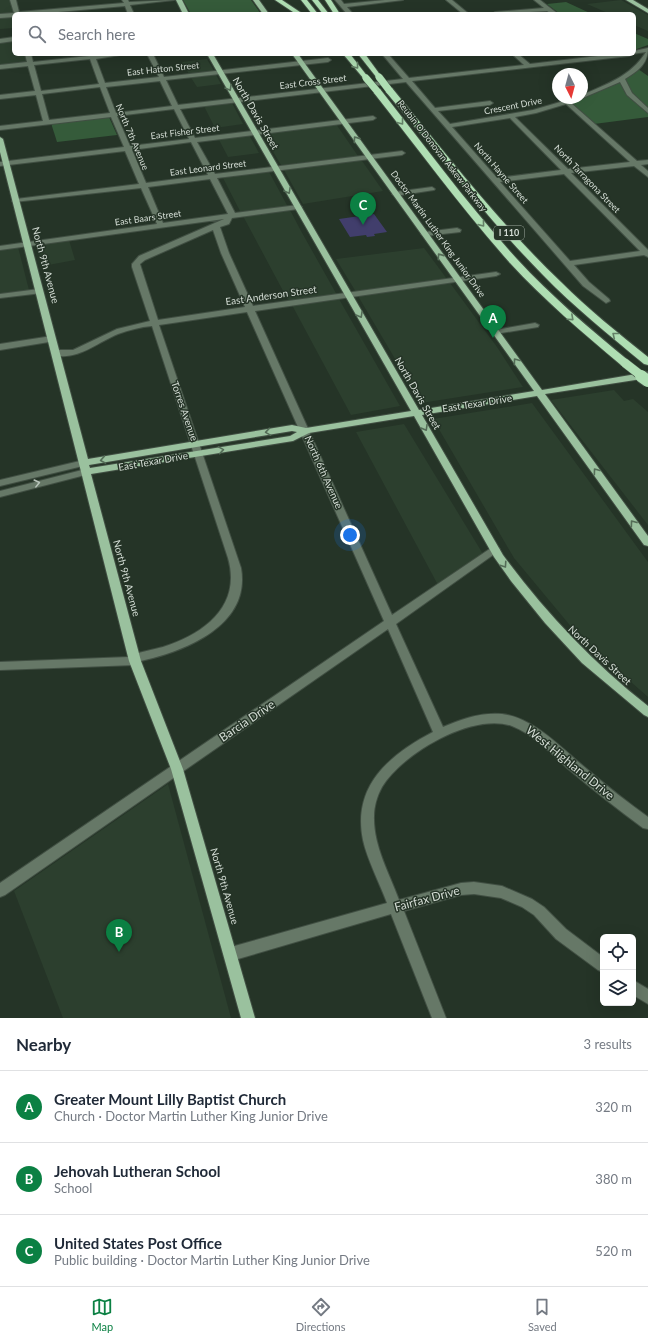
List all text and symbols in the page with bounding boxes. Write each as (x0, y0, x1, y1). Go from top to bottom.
search box (12, 12, 636, 56)
icon: search (26, 23, 48, 45)
text: Search here (58, 25, 135, 43)
street label: East Hatton Street (126, 59, 200, 78)
one-way arrow (352, 62, 359, 69)
north arrow (552, 68, 588, 104)
street label: East Cross Street (279, 72, 348, 91)
street label: North Davis Street (230, 75, 282, 152)
one-way arrow (225, 84, 232, 91)
street label: Crescent Drive (483, 94, 543, 117)
street label: Reubin O'Donovan Askew Parkway (395, 98, 490, 214)
street label: North 7th Avenue (114, 102, 151, 172)
one-way arrow (396, 117, 403, 124)
street label: East Fisher Street (150, 122, 221, 141)
one-way arrow (354, 136, 361, 143)
street label: North Hayne Street (472, 140, 531, 206)
street label: North Tarragona Street (552, 142, 623, 216)
street label: East Leonard Street (169, 157, 248, 178)
street label: Doctor Martin Luther King Junior Drive (389, 168, 488, 300)
one-way arrow (284, 186, 291, 194)
pin: C (350, 192, 376, 225)
street label: East Baars Street (114, 207, 183, 228)
one-way arrow (477, 219, 484, 226)
street label: North 9th Avenue (30, 225, 62, 305)
road number: I 110 (494, 226, 524, 240)
one-way arrow (438, 253, 445, 260)
street label: East Anderson Street (225, 283, 318, 307)
pin: A (480, 305, 506, 338)
one-way arrow (356, 311, 363, 319)
one-way arrow (566, 313, 574, 320)
one-way arrow (612, 333, 619, 340)
street label: North Davis Street (392, 355, 444, 432)
one-way arrow (514, 358, 521, 365)
street label: Torres Avenue (169, 380, 201, 442)
street label: East Texar Drive (441, 392, 513, 414)
one-way arrow (421, 424, 428, 431)
one-way arrow (265, 428, 271, 436)
street label: North 6th Avenue (302, 434, 346, 510)
one-way arrow (218, 446, 224, 455)
street label: East Texar Drive (117, 449, 189, 473)
one-way arrow (100, 455, 106, 464)
one-way arrow (594, 468, 601, 475)
one-way arrow (34, 479, 41, 488)
one-way arrow (631, 520, 638, 527)
your location (340, 525, 360, 545)
street label: North 9th Avenue (111, 538, 143, 618)
one-way arrow (499, 561, 507, 568)
street label: North Davis Street (566, 623, 634, 688)
street label: Barcia Drive (216, 696, 277, 745)
street label: West Highland Drive (523, 722, 618, 803)
street label: North 9th Avenue (208, 846, 242, 926)
street label: Fairfax Drive (393, 883, 461, 914)
pin: B (106, 919, 132, 952)
map controls (600, 934, 636, 1006)
button: locate (600, 934, 636, 970)
button: layers (600, 970, 636, 1006)
text: Nearby (16, 1034, 71, 1055)
text: 3 results (584, 1036, 632, 1052)
text: Greater Mount Lilly Baptist Church (54, 1090, 286, 1108)
text: A (24, 1099, 34, 1115)
text: 320 m (595, 1099, 632, 1115)
text: Church · Doctor Martin Luther King Junior Drive (54, 1108, 328, 1124)
text: Jehovah Lutheran School (54, 1162, 221, 1180)
text: B (25, 1171, 33, 1187)
text: 380 m (595, 1171, 632, 1187)
text: School (54, 1180, 92, 1196)
text: United States Post Office (54, 1234, 222, 1252)
text: C (25, 1243, 33, 1259)
text: 520 m (595, 1243, 632, 1259)
text: Public building · Doctor Martin Luther King Junior Drive (54, 1252, 370, 1268)
tab: Map (91, 1296, 113, 1333)
tab: Directions (296, 1296, 345, 1333)
tab: Saved (528, 1296, 557, 1333)

